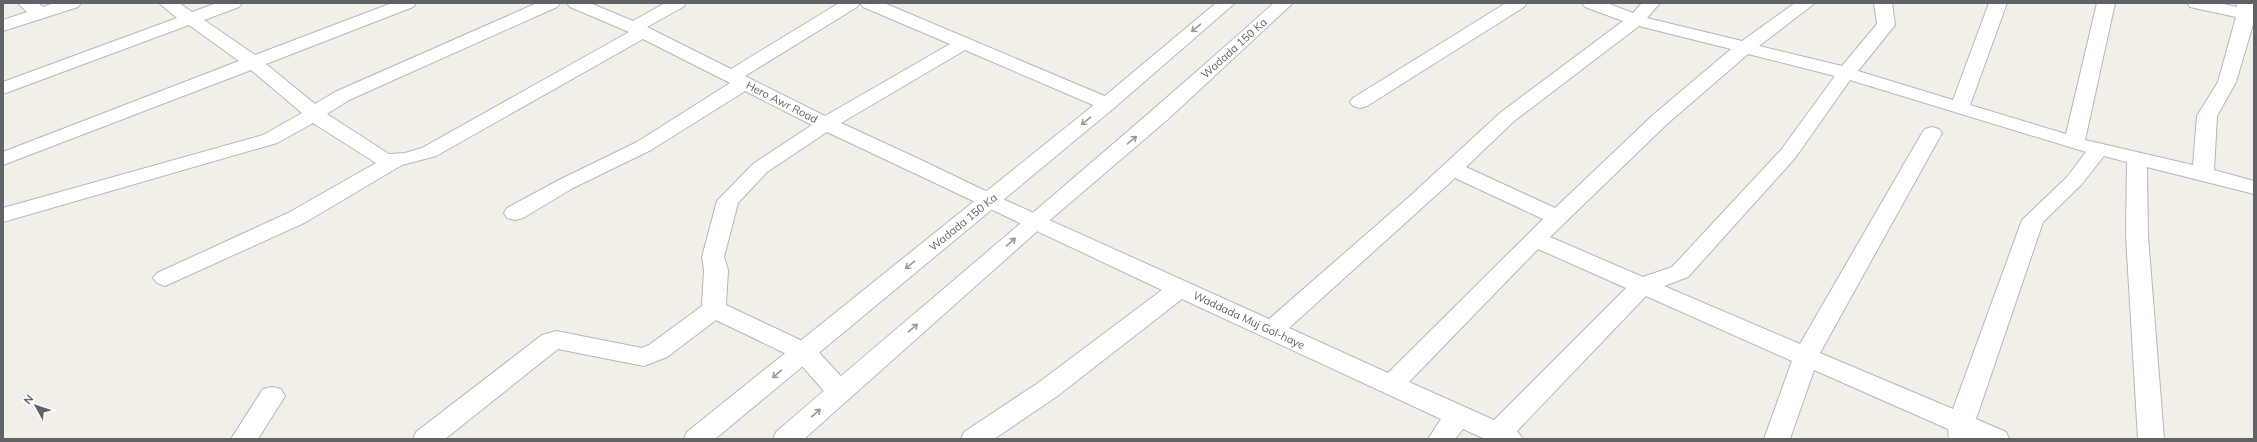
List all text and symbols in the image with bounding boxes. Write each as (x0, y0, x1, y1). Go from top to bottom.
street label: Wadada 150 Ka (1198, 15, 1270, 81)
one-way arrow (1191, 24, 1201, 33)
street label: Hero Awr Road (744, 78, 820, 126)
one-way arrow (1081, 117, 1092, 126)
one-way arrow (1126, 135, 1137, 144)
street label: Wadada 150 Ka (926, 190, 1000, 254)
one-way arrow (1006, 238, 1017, 247)
one-way arrow (904, 261, 915, 270)
street label: Waddada Muj Gol-haye (1191, 288, 1307, 352)
one-way arrow (908, 323, 919, 332)
one-way arrow (771, 370, 782, 379)
north arrow (16, 386, 56, 426)
text: N (20, 392, 36, 407)
one-way arrow (810, 409, 821, 418)

